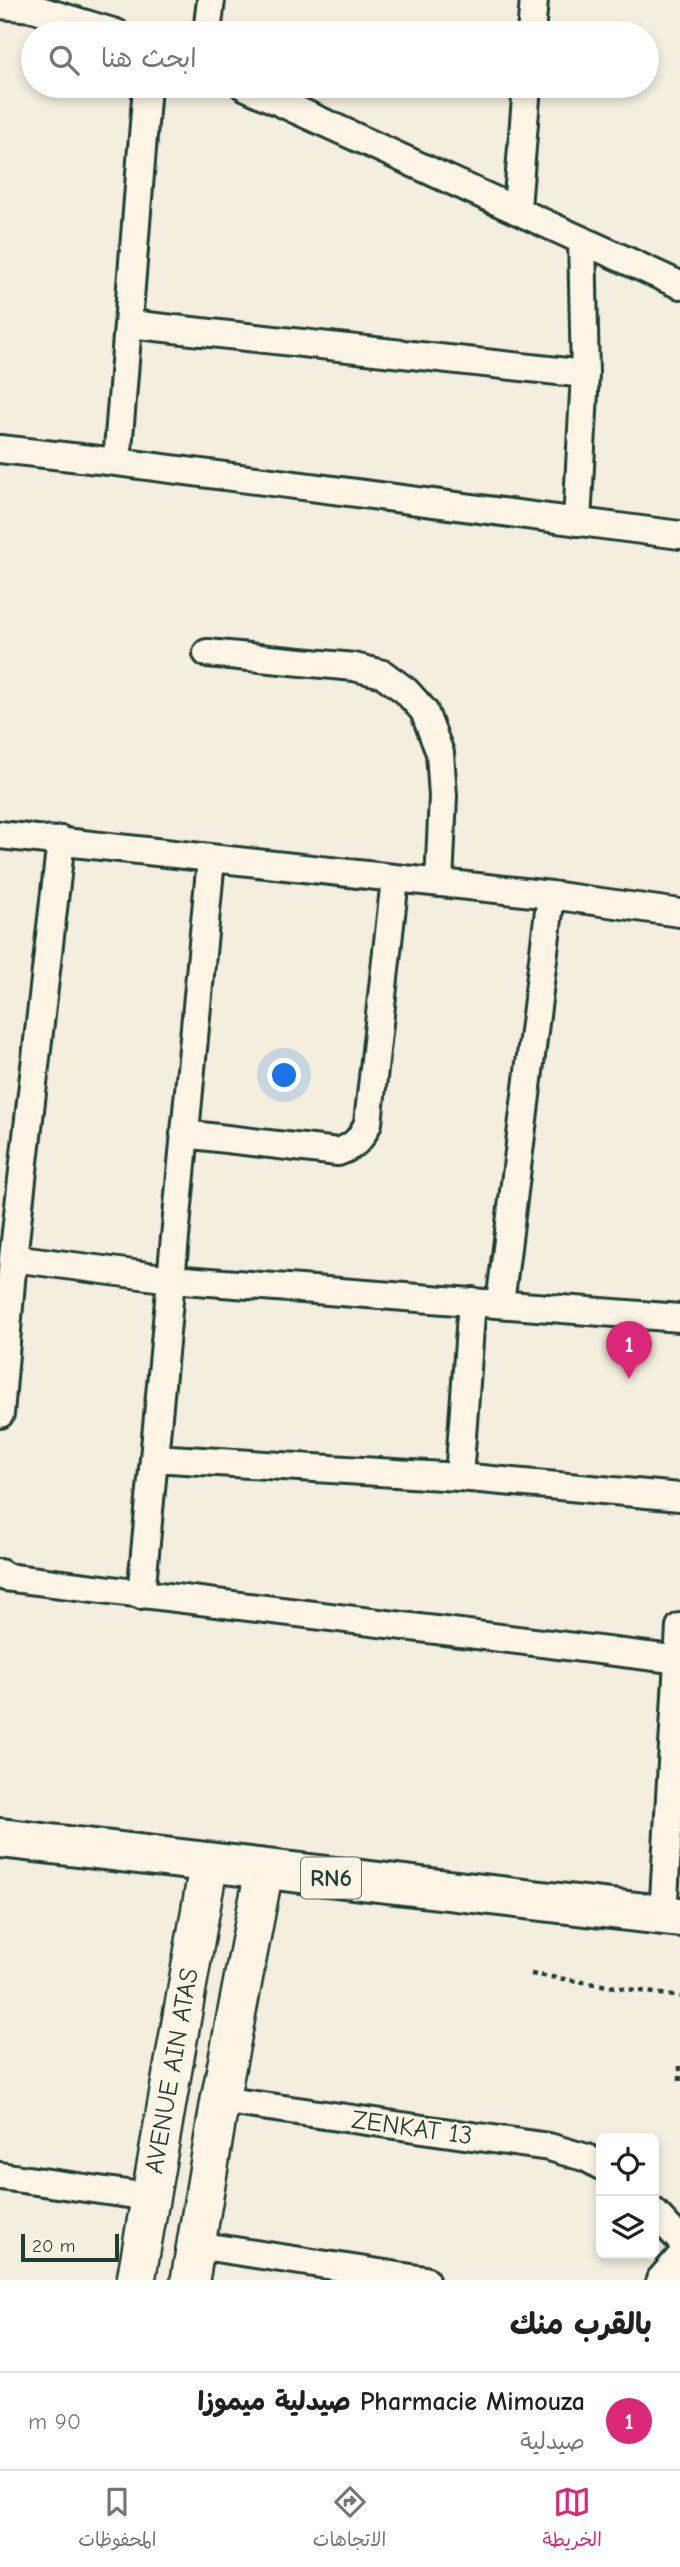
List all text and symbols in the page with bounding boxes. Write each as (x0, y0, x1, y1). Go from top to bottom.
search box (21, 21, 659, 98)
icon: search (45, 41, 83, 79)
text: ابحث هنا (101, 44, 197, 74)
your location (267, 1058, 301, 1092)
pin: 1 (606, 1321, 652, 1379)
road number: RN6 (301, 1857, 361, 1898)
street label: AVENUE AIN ATAS (139, 1966, 205, 2176)
street label: ZENKAT 13 (350, 2105, 474, 2151)
map controls (596, 2133, 659, 2259)
button: locate (596, 2133, 659, 2196)
button: layers (596, 2196, 659, 2259)
scale bar (21, 2231, 119, 2263)
text: 20 m (32, 2235, 76, 2257)
text: بالقرب منك (510, 2307, 652, 2342)
text: Pharmacie Mimouza صيدلية ميموزا (198, 2387, 585, 2417)
text: 90 m (28, 2408, 81, 2435)
text: 1 (624, 2408, 634, 2435)
text: صيدلية (520, 2428, 585, 2455)
tab: المحفوظات (78, 2483, 156, 2556)
tab: الاتجاهات (313, 2483, 386, 2556)
tab: الخريطة (543, 2483, 602, 2556)

